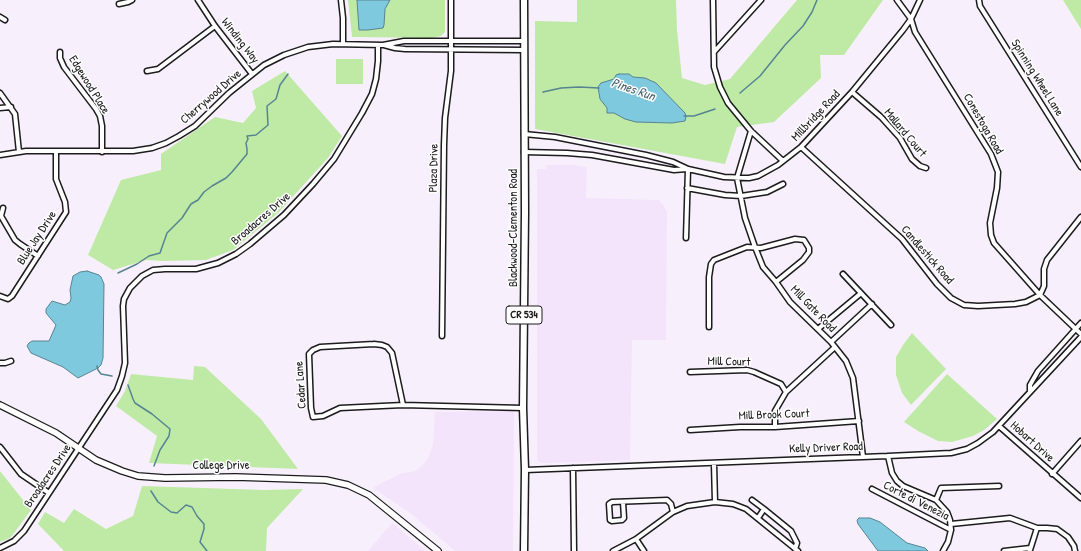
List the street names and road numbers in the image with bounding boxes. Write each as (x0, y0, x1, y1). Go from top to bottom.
street label: Winding Way (218, 15, 262, 67)
street label: Spinning Wheel Lane (1008, 37, 1066, 119)
street label: Edgewood Place (65, 53, 113, 117)
street label: Cherrywood Drive (178, 67, 244, 127)
street label: Millbridge Road (789, 88, 843, 144)
street label: Conestoga Road (960, 91, 1006, 157)
street label: Mallard Court (881, 106, 929, 160)
street label: Plaza Drive (426, 143, 442, 193)
street label: Blackwood-Clementon Road (507, 169, 521, 287)
street label: Broadacres Drive (228, 189, 294, 249)
street label: Blue Jay Drive (14, 208, 60, 268)
street label: Candlestick Road (898, 223, 956, 287)
street label: Mill Gate Road (787, 283, 839, 335)
road number: CR 534 (506, 306, 542, 324)
street label: Mill Court (708, 354, 750, 370)
street label: Cedar Lane (292, 361, 310, 409)
street label: Mill Brook Court (738, 407, 810, 423)
street label: Hobart Drive (1007, 419, 1057, 465)
street label: Kelly Driver Road (789, 440, 863, 456)
street label: Broadacres Drive (21, 441, 75, 511)
street label: College Drive (193, 459, 249, 473)
street label: Corte di Venezia (881, 478, 951, 524)

